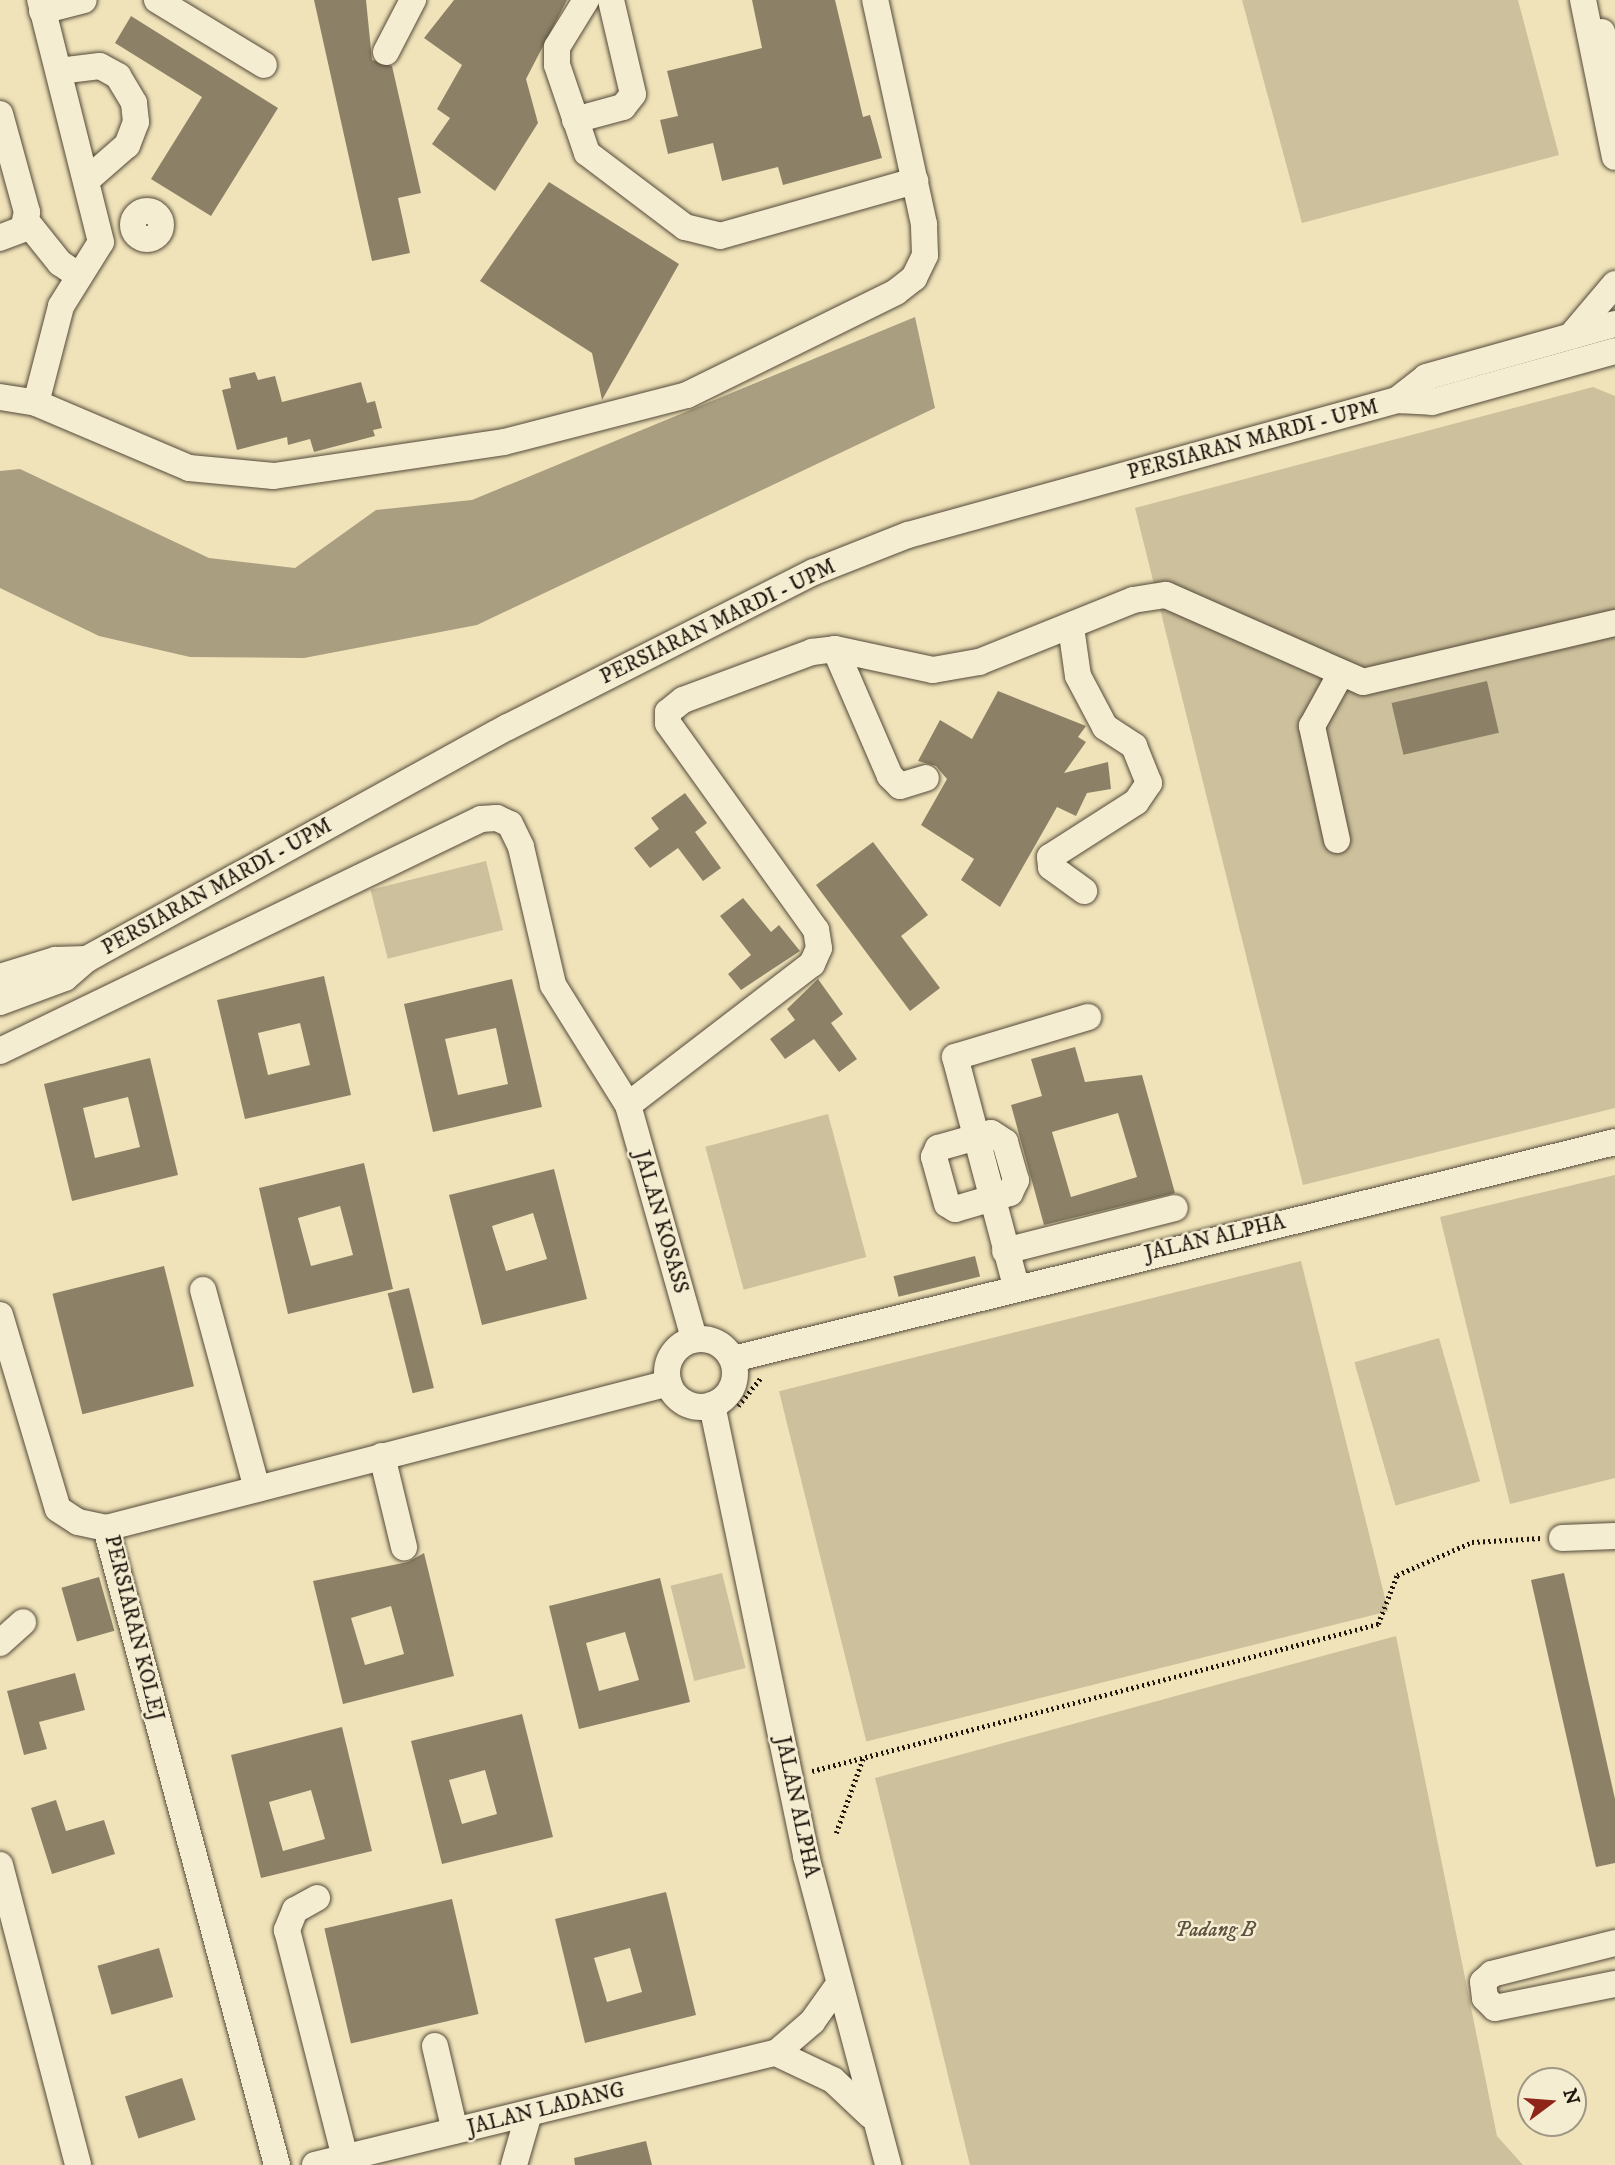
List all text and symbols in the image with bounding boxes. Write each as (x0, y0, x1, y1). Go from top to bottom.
street label: PERSIARAN MARDI - UPM (1125, 394, 1381, 486)
street label: PERSIARAN MARDI - UPM (596, 554, 840, 690)
street label: PERSIARAN MARDI - UPM (98, 813, 336, 961)
street label: JALAN KOSASS (629, 1148, 693, 1296)
street label: JALAN ALPHA (1142, 1210, 1288, 1266)
street label: PERSIARAN KOLEJ (99, 1533, 169, 1723)
street label: JALAN ALPHA (770, 1734, 824, 1880)
park label: Padang B (1175, 1917, 1255, 1943)
north arrow (1517, 2067, 1587, 2137)
street label: JALAN LADANG (465, 2077, 627, 2141)
text: N (1558, 2086, 1584, 2107)

